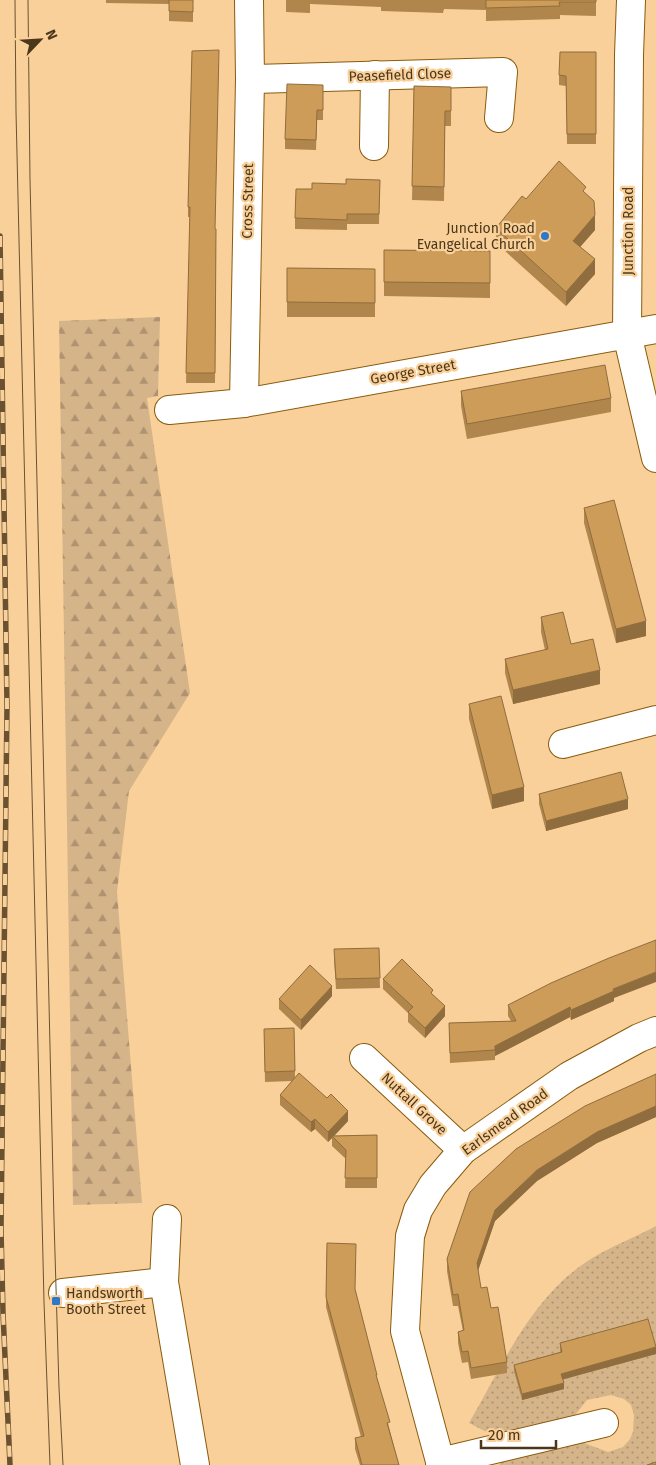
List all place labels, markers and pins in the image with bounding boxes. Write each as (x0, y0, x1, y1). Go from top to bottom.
place label: Junction Road Evangelical Church (417, 220, 535, 253)
marker: Junction Road Evangelical Church (539, 230, 551, 242)
place label: Handsworth Booth Street (66, 1285, 147, 1318)
marker: Handsworth Booth Street (50, 1295, 62, 1307)

